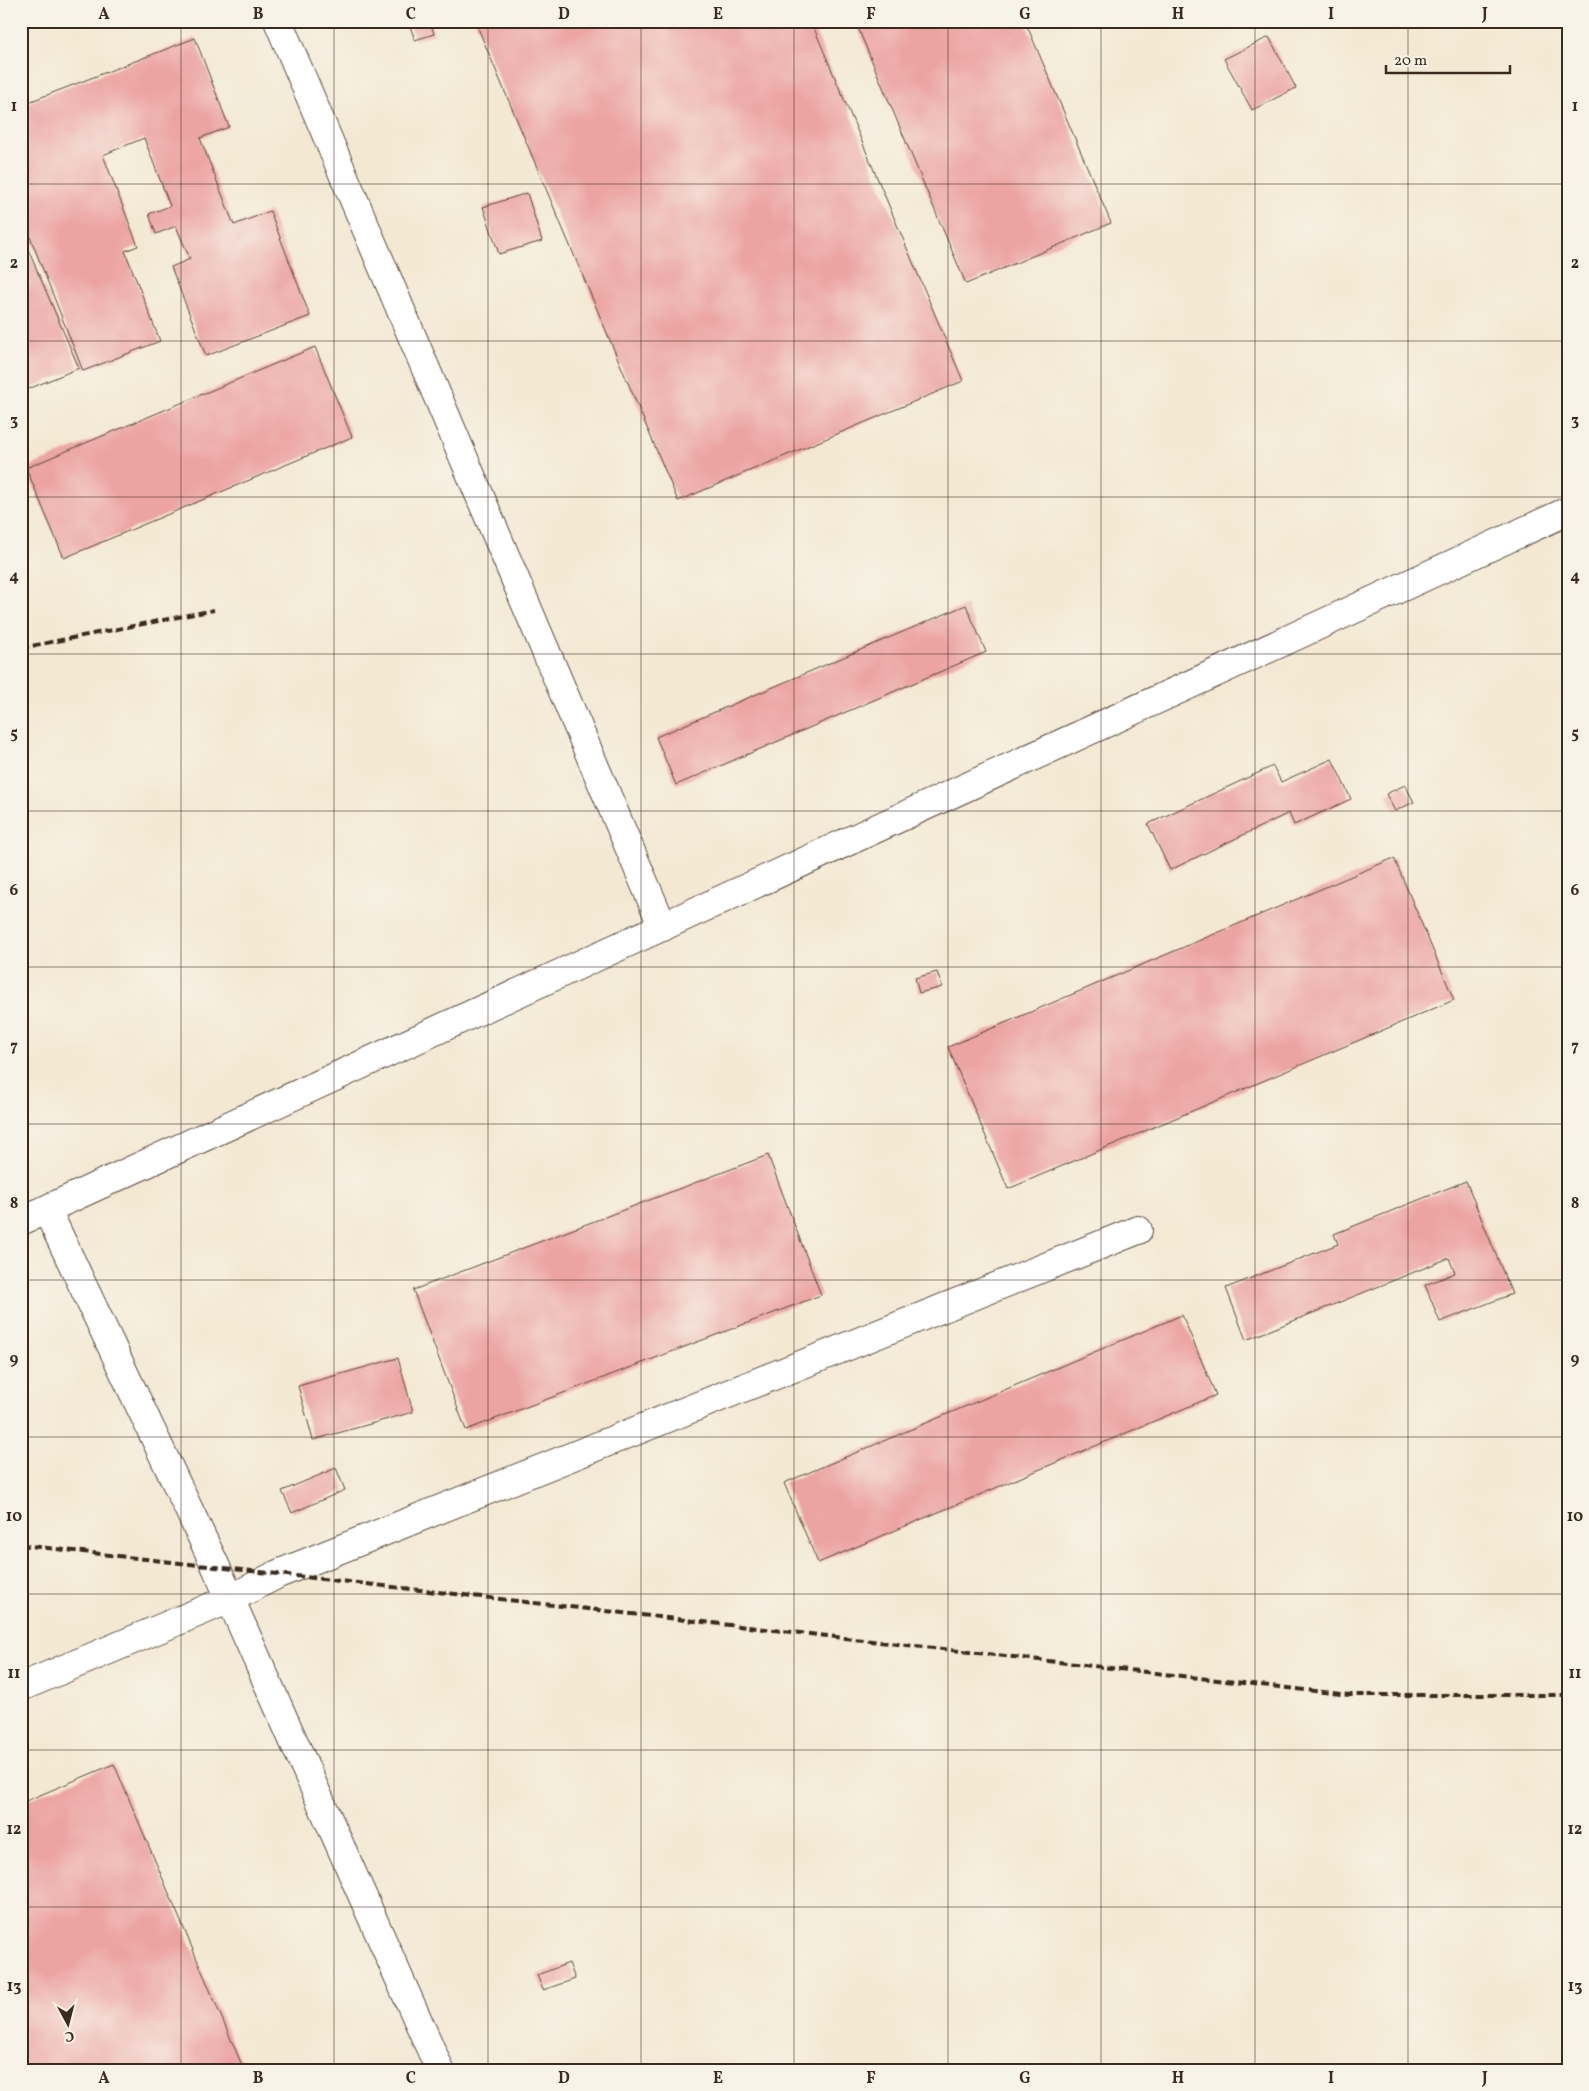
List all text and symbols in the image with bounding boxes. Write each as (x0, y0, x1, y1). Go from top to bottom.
text: A (98, 4, 110, 26)
text: B (253, 4, 264, 26)
text: C (406, 4, 416, 26)
text: D (558, 4, 570, 26)
text: E (713, 4, 723, 26)
text: F (866, 4, 876, 26)
text: G (1019, 4, 1031, 26)
text: H (1172, 4, 1184, 26)
text: I (1328, 4, 1334, 26)
text: J (1481, 4, 1488, 26)
scale bar (1386, 42, 1510, 74)
text: 20 m (1394, 51, 1427, 72)
text: 1 (11, 96, 17, 118)
text: 1 (1572, 96, 1578, 118)
text: 2 (10, 253, 18, 275)
text: 2 (1571, 253, 1579, 275)
text: 3 (10, 410, 18, 432)
text: 3 (1571, 410, 1579, 432)
text: 4 (9, 566, 19, 588)
text: 4 (1570, 566, 1580, 588)
text: 5 (10, 723, 18, 745)
text: 5 (1571, 723, 1579, 745)
text: 6 (10, 880, 19, 902)
text: 6 (1571, 880, 1580, 902)
text: 7 (10, 1036, 18, 1058)
text: 7 (1571, 1036, 1579, 1058)
text: 8 (10, 1193, 18, 1215)
text: 8 (1571, 1193, 1579, 1215)
text: 9 (10, 1349, 19, 1371)
text: 9 (1571, 1349, 1580, 1371)
text: 10 (6, 1506, 22, 1528)
text: 10 (1567, 1506, 1583, 1528)
text: 11 (8, 1663, 20, 1685)
text: 11 (1569, 1663, 1581, 1685)
text: 12 (7, 1819, 21, 1841)
text: 12 (1568, 1819, 1582, 1841)
text: 13 (7, 1976, 21, 1998)
text: 13 (1568, 1976, 1582, 1998)
north arrow (42, 1998, 92, 2048)
text: С (64, 2025, 75, 2045)
text: A (98, 2068, 110, 2090)
text: B (253, 2068, 264, 2090)
text: C (406, 2068, 416, 2090)
text: D (558, 2068, 570, 2090)
text: E (713, 2068, 723, 2090)
text: F (866, 2068, 876, 2090)
text: G (1019, 2068, 1031, 2090)
text: H (1172, 2068, 1184, 2090)
text: I (1328, 2068, 1334, 2090)
text: J (1481, 2068, 1488, 2090)

